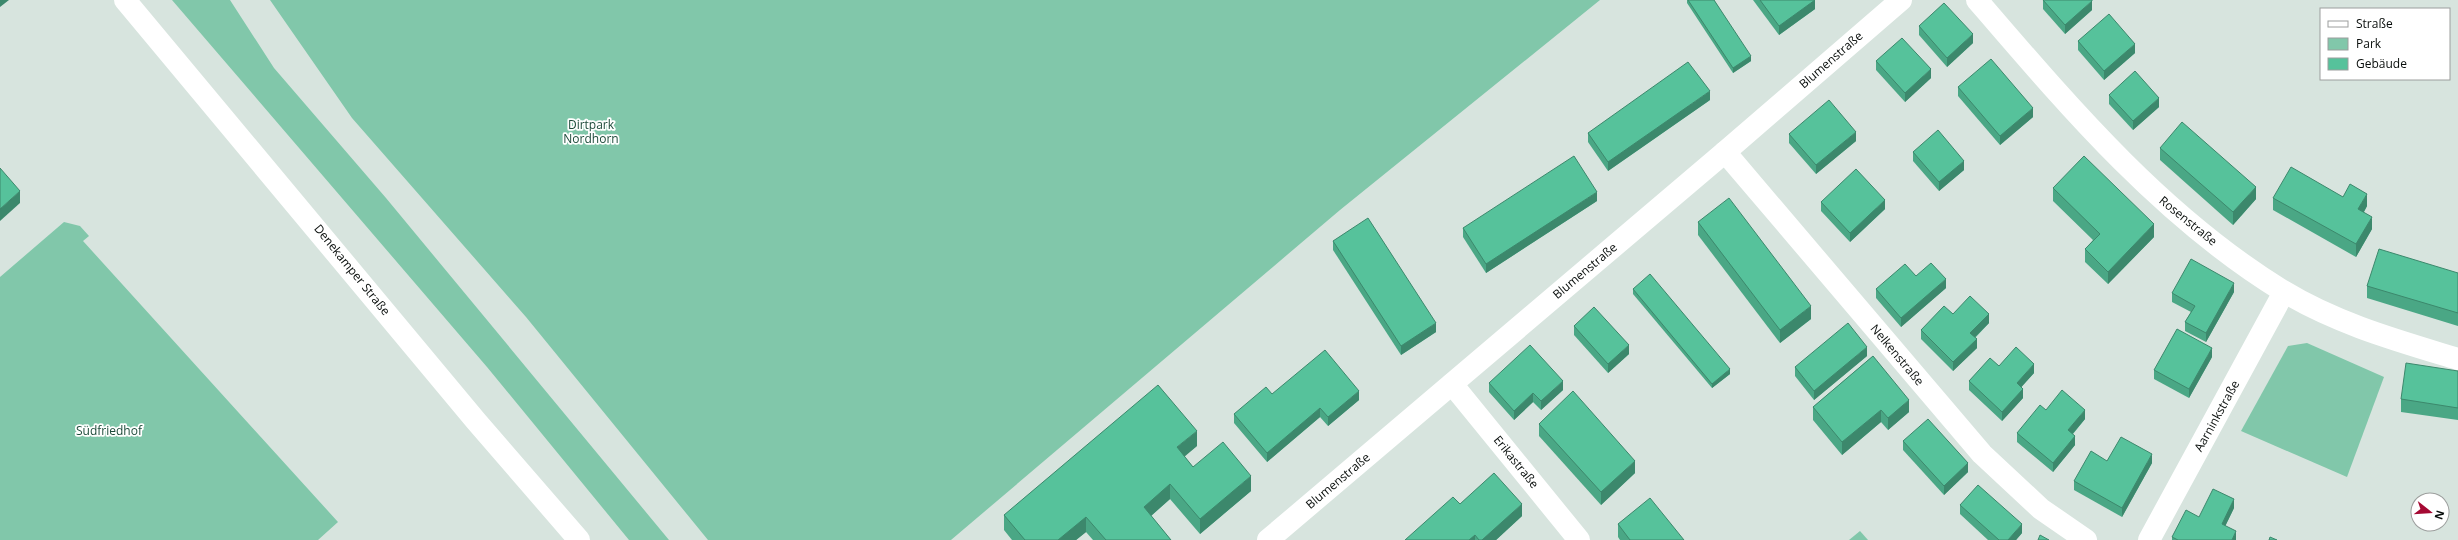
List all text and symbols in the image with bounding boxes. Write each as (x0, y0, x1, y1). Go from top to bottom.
legend (2320, 8, 2450, 80)
text: Straße (2356, 15, 2393, 32)
street label: Blumenstraße (1795, 27, 1866, 92)
text: Park (2356, 35, 2382, 52)
text: Gebäude (2356, 55, 2407, 72)
park label: Dirtpark Nordhorn (563, 116, 619, 147)
street label: Rosenstraße (2156, 192, 2221, 249)
street label: Denekamper Straße (310, 221, 395, 319)
street label: Blumenstraße (1549, 239, 1621, 303)
street label: Nelkenstraße (1867, 320, 1928, 389)
street label: Aarninkstraße (2190, 377, 2243, 454)
park label: Südfriedhof (76, 422, 143, 439)
street label: Erikastraße (1490, 432, 1543, 492)
street label: Blumenstraße (1302, 449, 1374, 513)
north arrow (2410, 492, 2450, 532)
text: N (2432, 509, 2449, 522)

